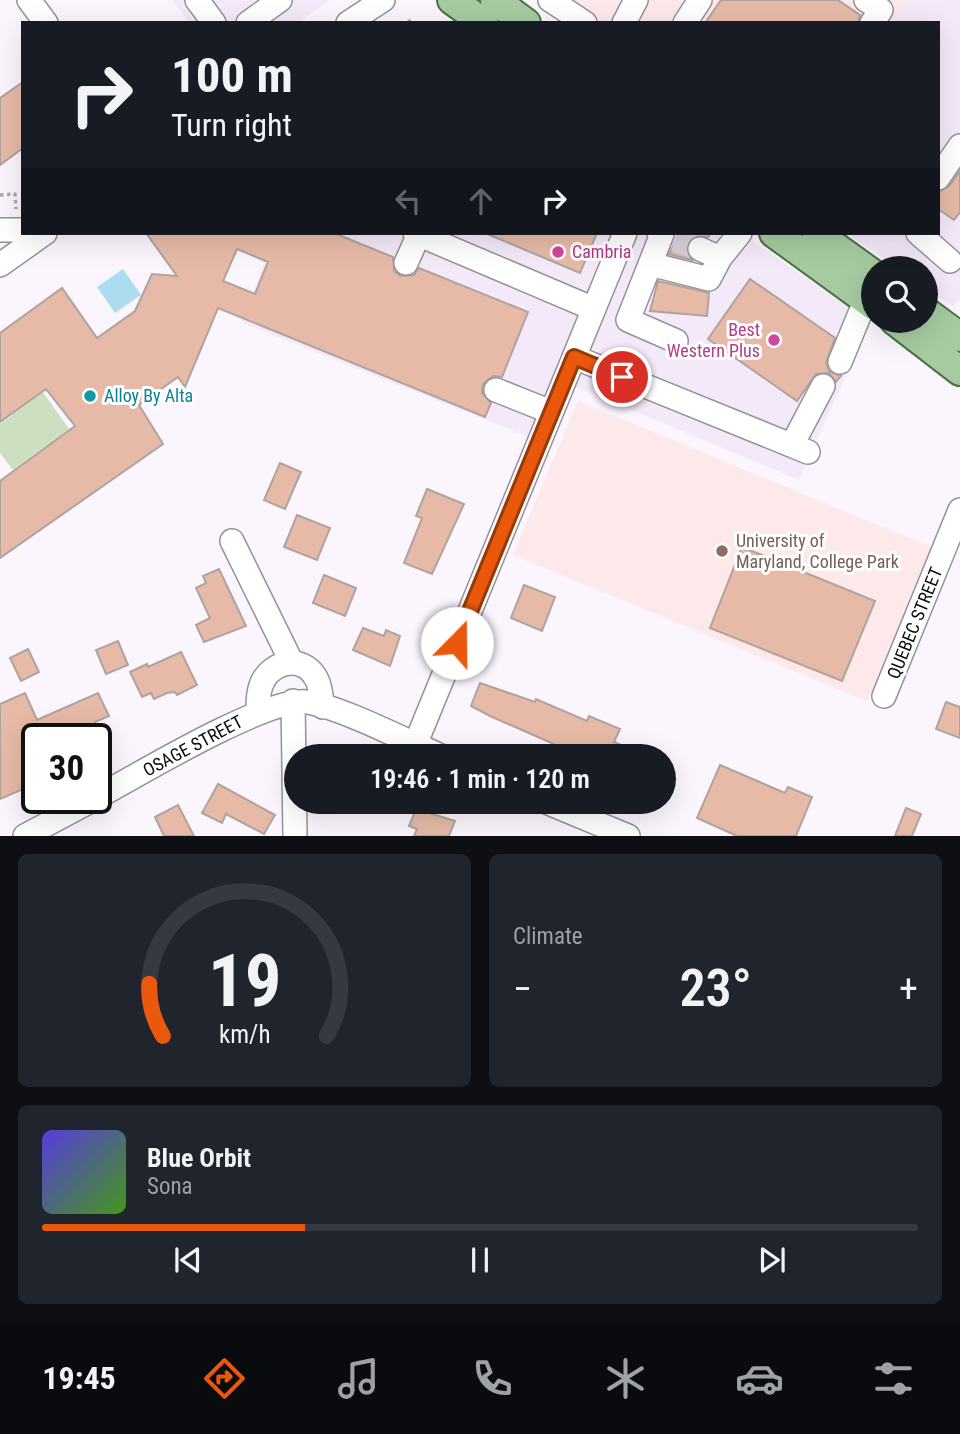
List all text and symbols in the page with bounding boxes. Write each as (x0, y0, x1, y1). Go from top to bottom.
text: 100 m (171, 47, 293, 104)
icon: right (56, 49, 147, 140)
text: Turn right (171, 106, 292, 144)
icon: left (389, 182, 427, 220)
icon: ahead (462, 182, 500, 220)
icon: right (535, 182, 573, 220)
place label: Cambria (572, 241, 632, 262)
marker: Cambria (550, 244, 566, 260)
map controls (861, 256, 938, 333)
button: search (861, 256, 938, 333)
place label: Best Western Plus (667, 319, 760, 361)
marker: Best Western Plus (766, 332, 782, 348)
pin (592, 347, 652, 407)
icon: arrive (603, 358, 641, 396)
place label: Alloy By Alta (104, 385, 193, 406)
marker: Alloy By Alta (82, 388, 98, 404)
place label: University of Maryland, College Park (736, 530, 899, 572)
marker: University of Maryland, College Park (714, 543, 730, 559)
street label: QUEBEC STREET (883, 564, 947, 682)
position arrow (420, 606, 494, 680)
street label: OSAGE STREET (139, 710, 246, 781)
speed limit sign: 30 (21, 723, 112, 814)
text: 19:46 · 1 min · 120 m (370, 764, 590, 794)
text: Climate (513, 923, 583, 950)
text: 19 (208, 939, 281, 1025)
text: 23° (679, 958, 752, 1019)
text: − (513, 967, 532, 1011)
text: + (899, 967, 918, 1011)
text: km/h (219, 1020, 270, 1049)
text: Blue Orbit (147, 1143, 251, 1173)
text: Sona (147, 1173, 193, 1200)
icon: previous (169, 1241, 207, 1279)
icon: pause (461, 1241, 499, 1279)
icon: next (753, 1241, 791, 1279)
icon: directions (200, 1354, 249, 1403)
icon: music (334, 1354, 383, 1403)
icon: phone (468, 1354, 517, 1403)
icon: climate (601, 1354, 650, 1403)
icon: car (735, 1354, 784, 1403)
icon: filters (869, 1354, 918, 1403)
text: 19:45 (42, 1359, 116, 1397)

